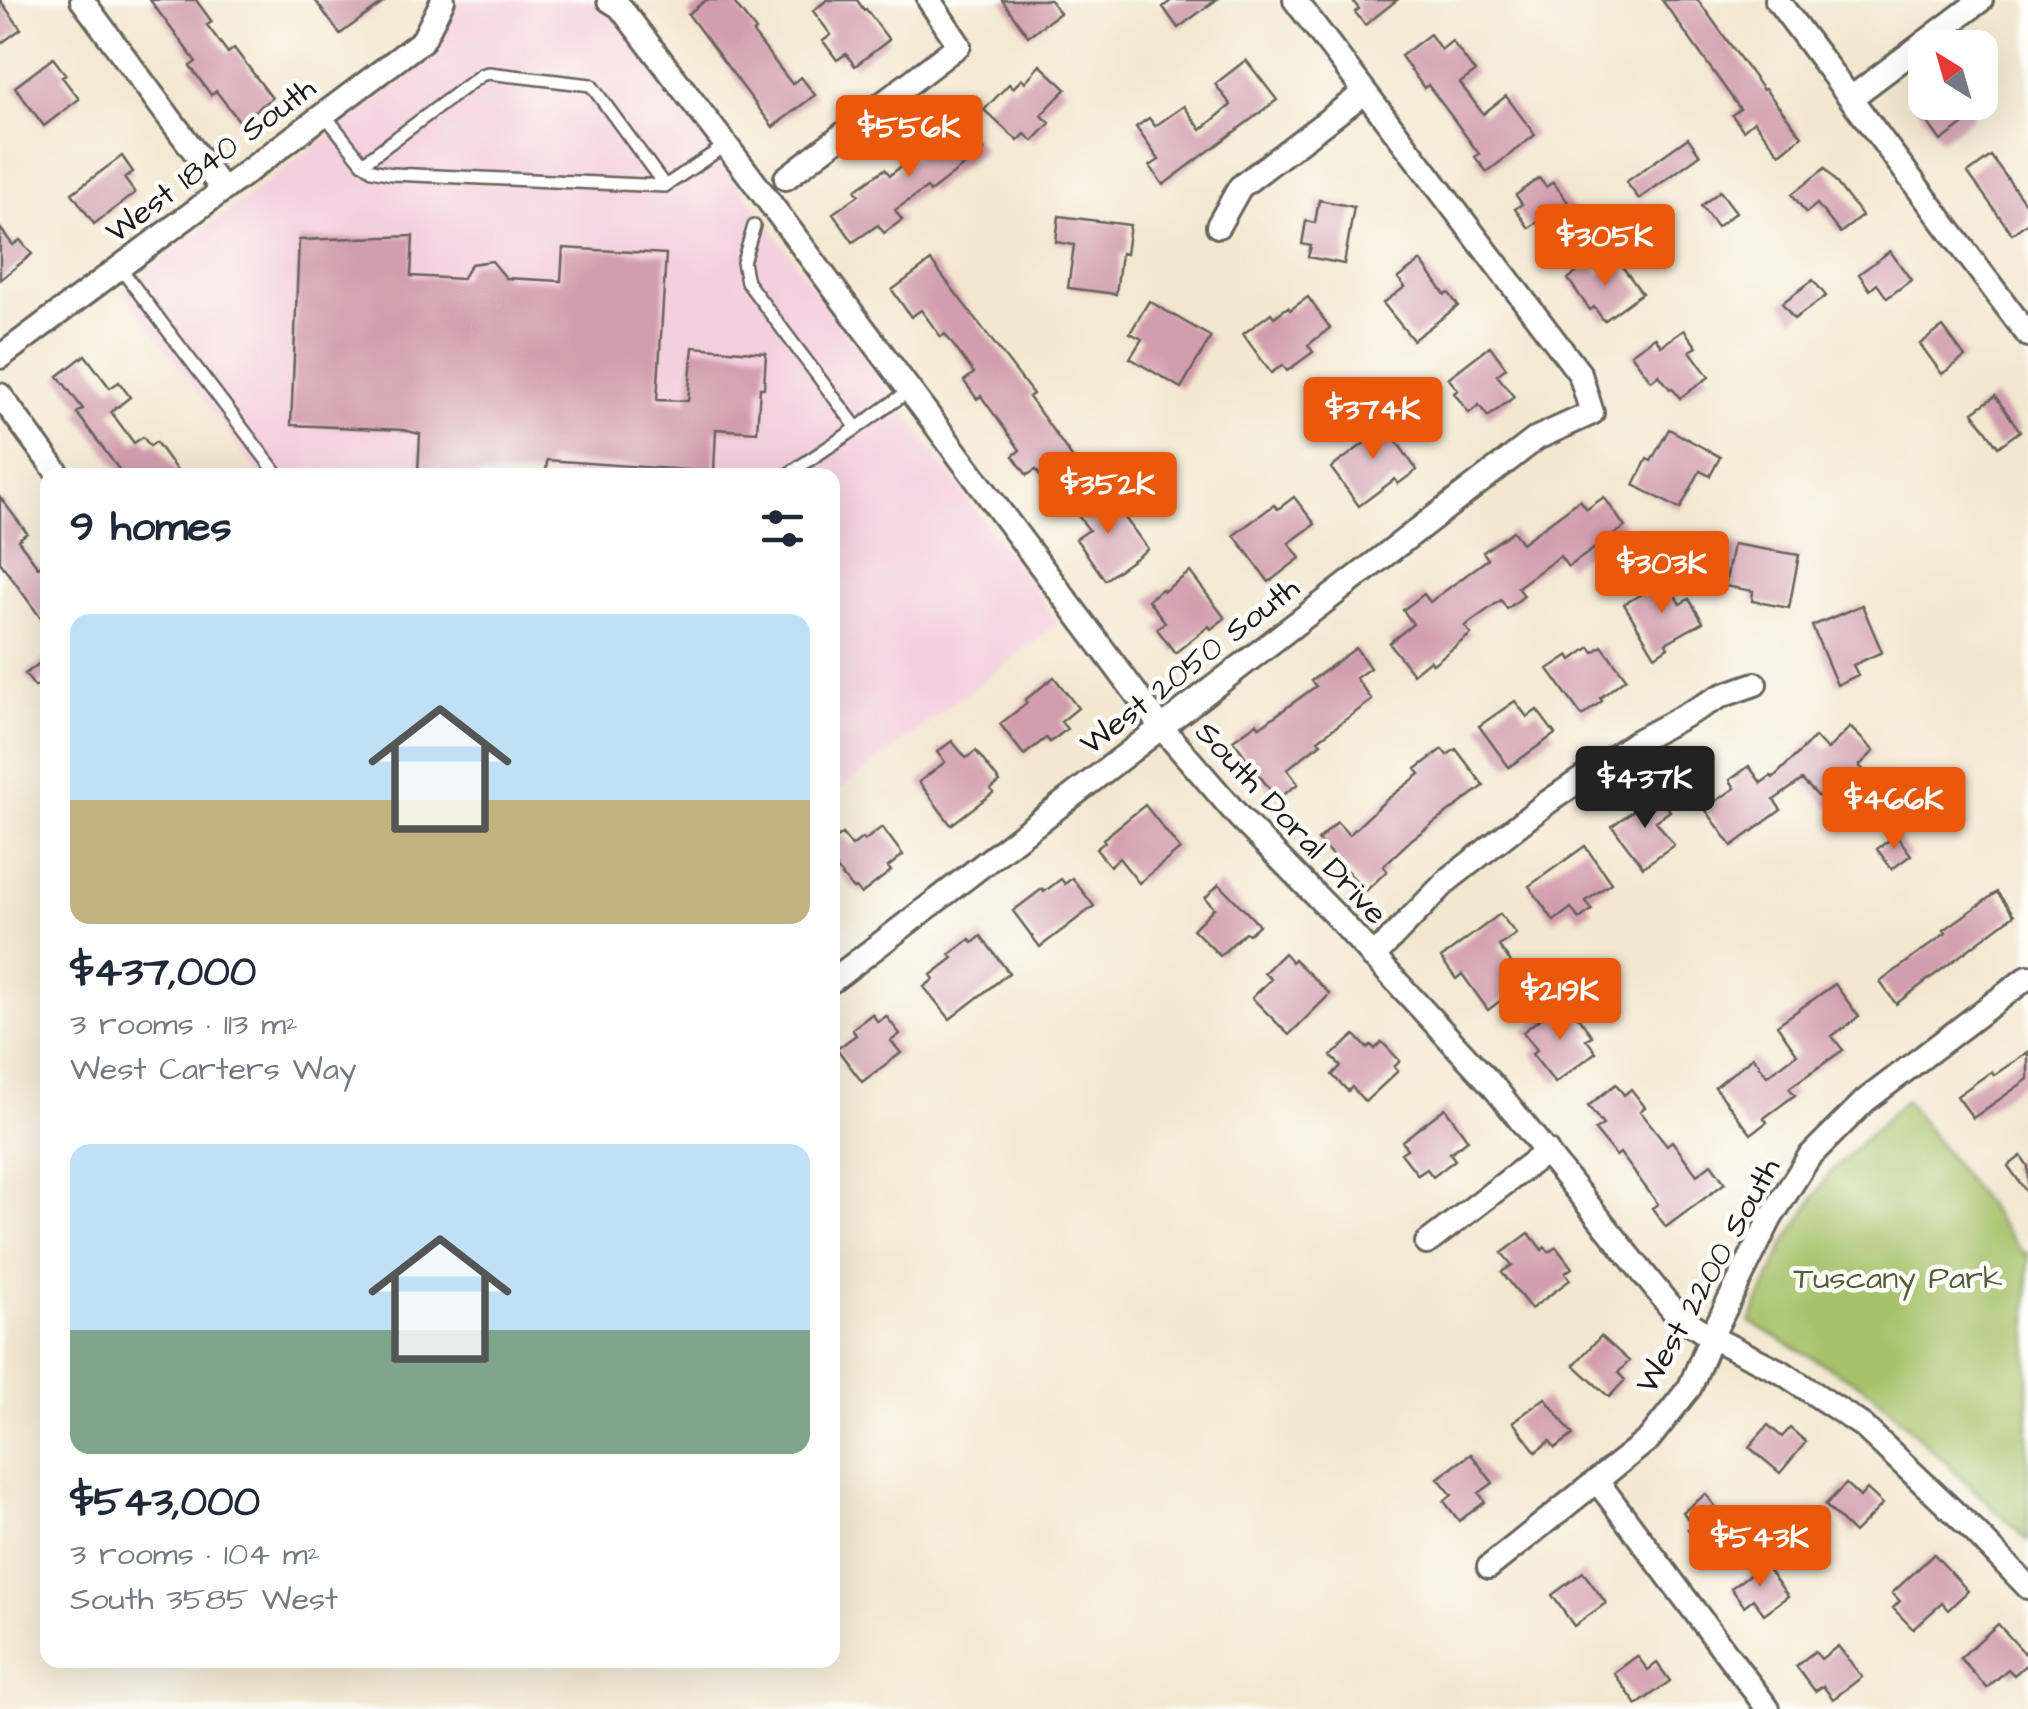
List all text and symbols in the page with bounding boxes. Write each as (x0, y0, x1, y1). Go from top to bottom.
north arrow (1908, 30, 1998, 120)
map controls (1908, 30, 1998, 120)
street label: West 1840 South (97, 66, 325, 254)
pin: $556K (839, 95, 979, 180)
text: $556K (858, 105, 960, 150)
pin: $305K (1535, 204, 1675, 289)
text: $305K (1557, 214, 1653, 259)
pin: $374K (1303, 377, 1443, 462)
text: $374K (1326, 387, 1420, 432)
pin: $352K (1038, 452, 1178, 537)
text: $352K (1061, 462, 1155, 507)
text: 9 homes (70, 499, 232, 557)
icon: filters (755, 501, 810, 556)
pin: $303K (1592, 531, 1732, 616)
text: $303K (1617, 541, 1707, 586)
street label: West 2050 South (1071, 566, 1309, 766)
icon: home (350, 679, 530, 859)
street label: South Doral Drive (1184, 711, 1397, 935)
pin: $437K (1575, 746, 1715, 831)
text: $437K (1598, 756, 1692, 801)
pin: $466K (1824, 767, 1964, 852)
text: $466K (1844, 777, 1944, 822)
text: $437,000 (70, 944, 256, 1002)
pin: $219K (1490, 958, 1630, 1043)
text: $219K (1521, 968, 1599, 1013)
text: 3 rooms · 113 m² (70, 1002, 298, 1047)
text: West Carters Way (70, 1047, 357, 1092)
street label: West 2200 South (1625, 1150, 1792, 1401)
icon: home (350, 1209, 530, 1389)
park label: Tuscany Park (1793, 1256, 2003, 1301)
text: $543,000 (70, 1474, 260, 1532)
pin: $543K (1690, 1505, 1830, 1590)
text: $543K (1711, 1515, 1809, 1560)
text: 3 rooms · 104 m² (70, 1532, 320, 1577)
text: South 3585 West (70, 1577, 338, 1622)

